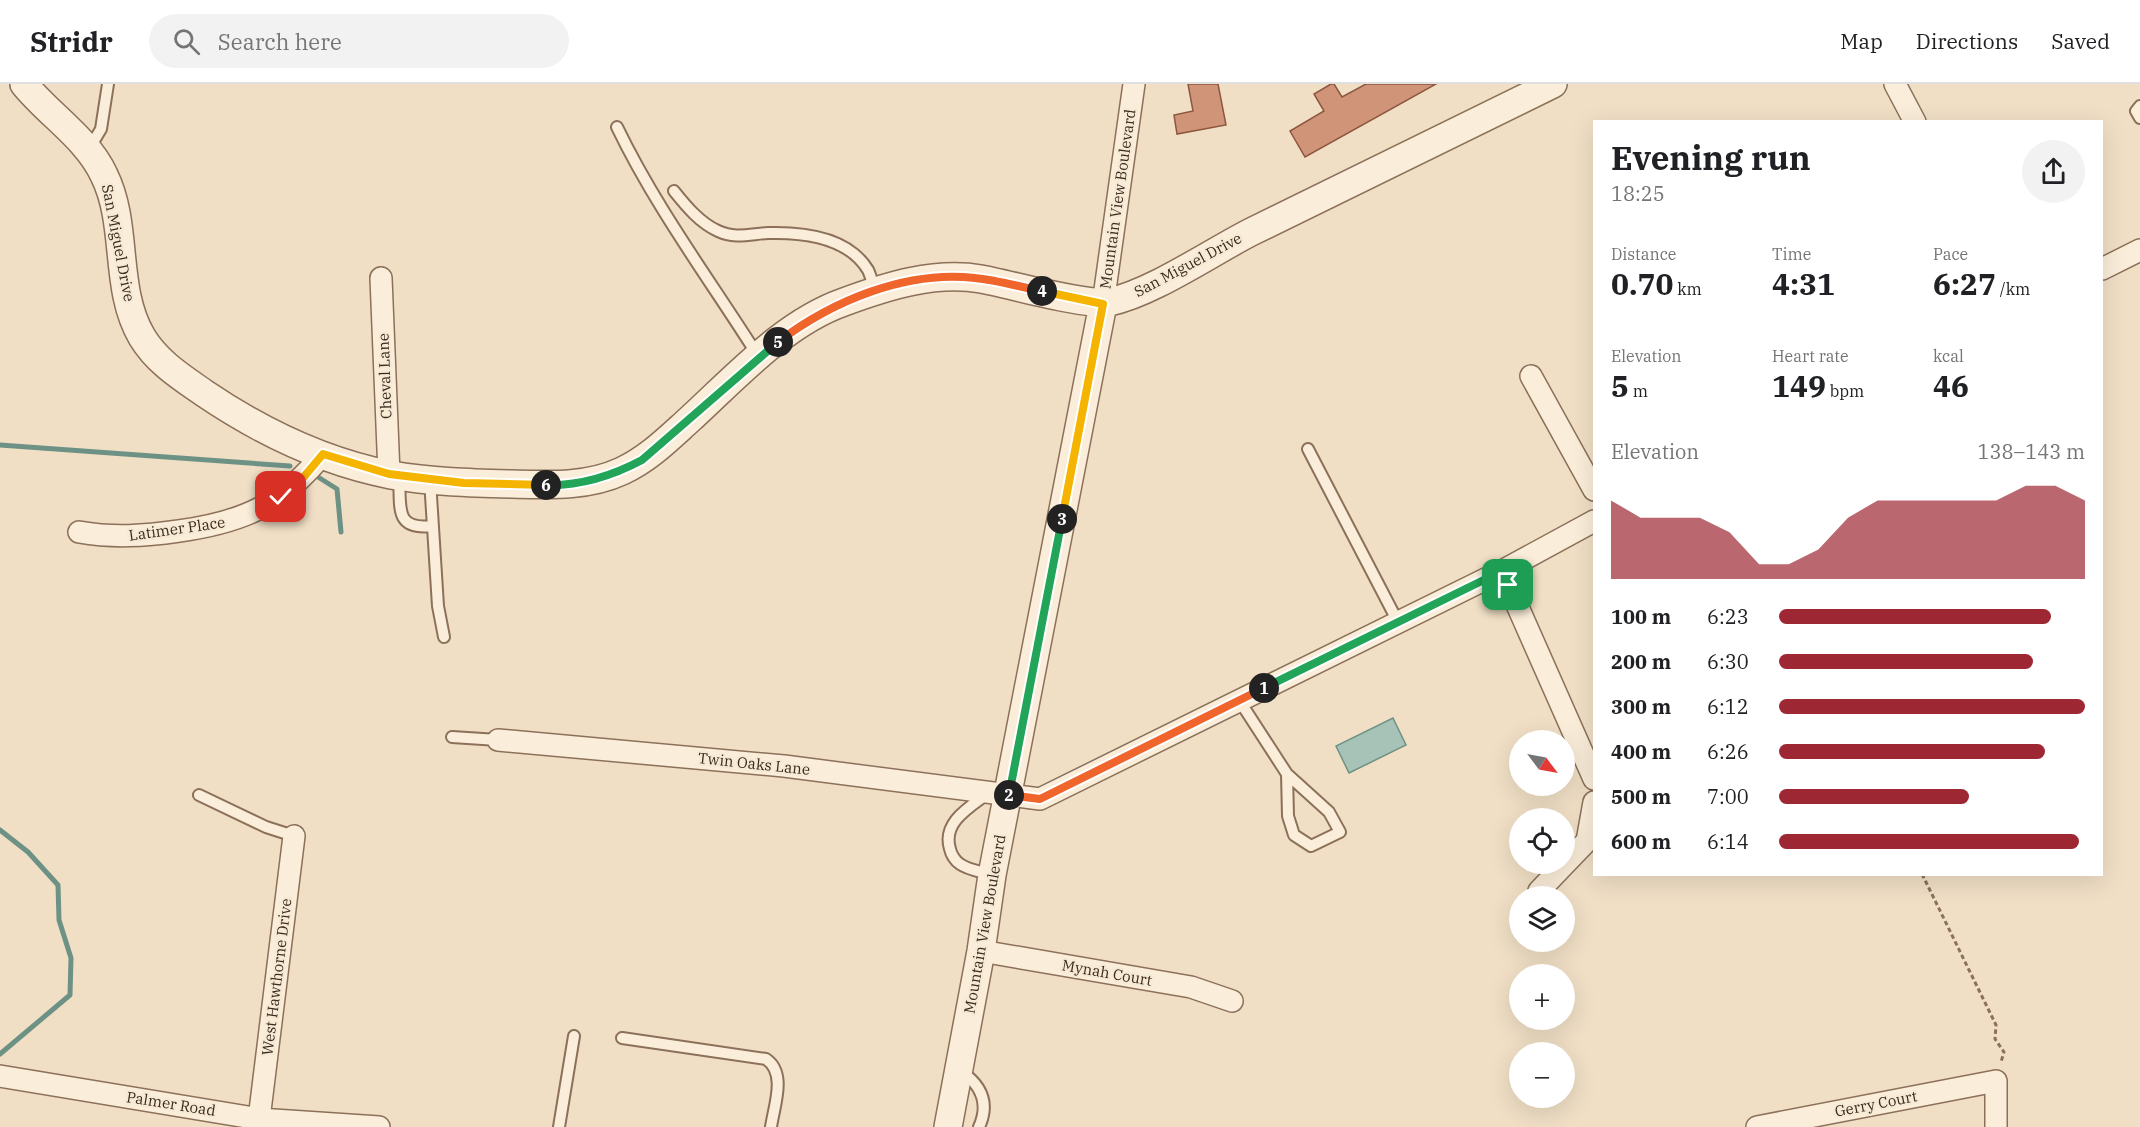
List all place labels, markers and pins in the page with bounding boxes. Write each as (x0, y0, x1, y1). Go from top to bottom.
pin: 4 (1027, 276, 1057, 306)
pin: 5 (763, 327, 793, 357)
pin: 6 (531, 470, 561, 500)
pin (255, 471, 306, 522)
pin: 3 (1047, 504, 1077, 534)
pin (1482, 559, 1533, 610)
pin: 1 (1249, 673, 1279, 703)
pin: 2 (994, 780, 1024, 810)

